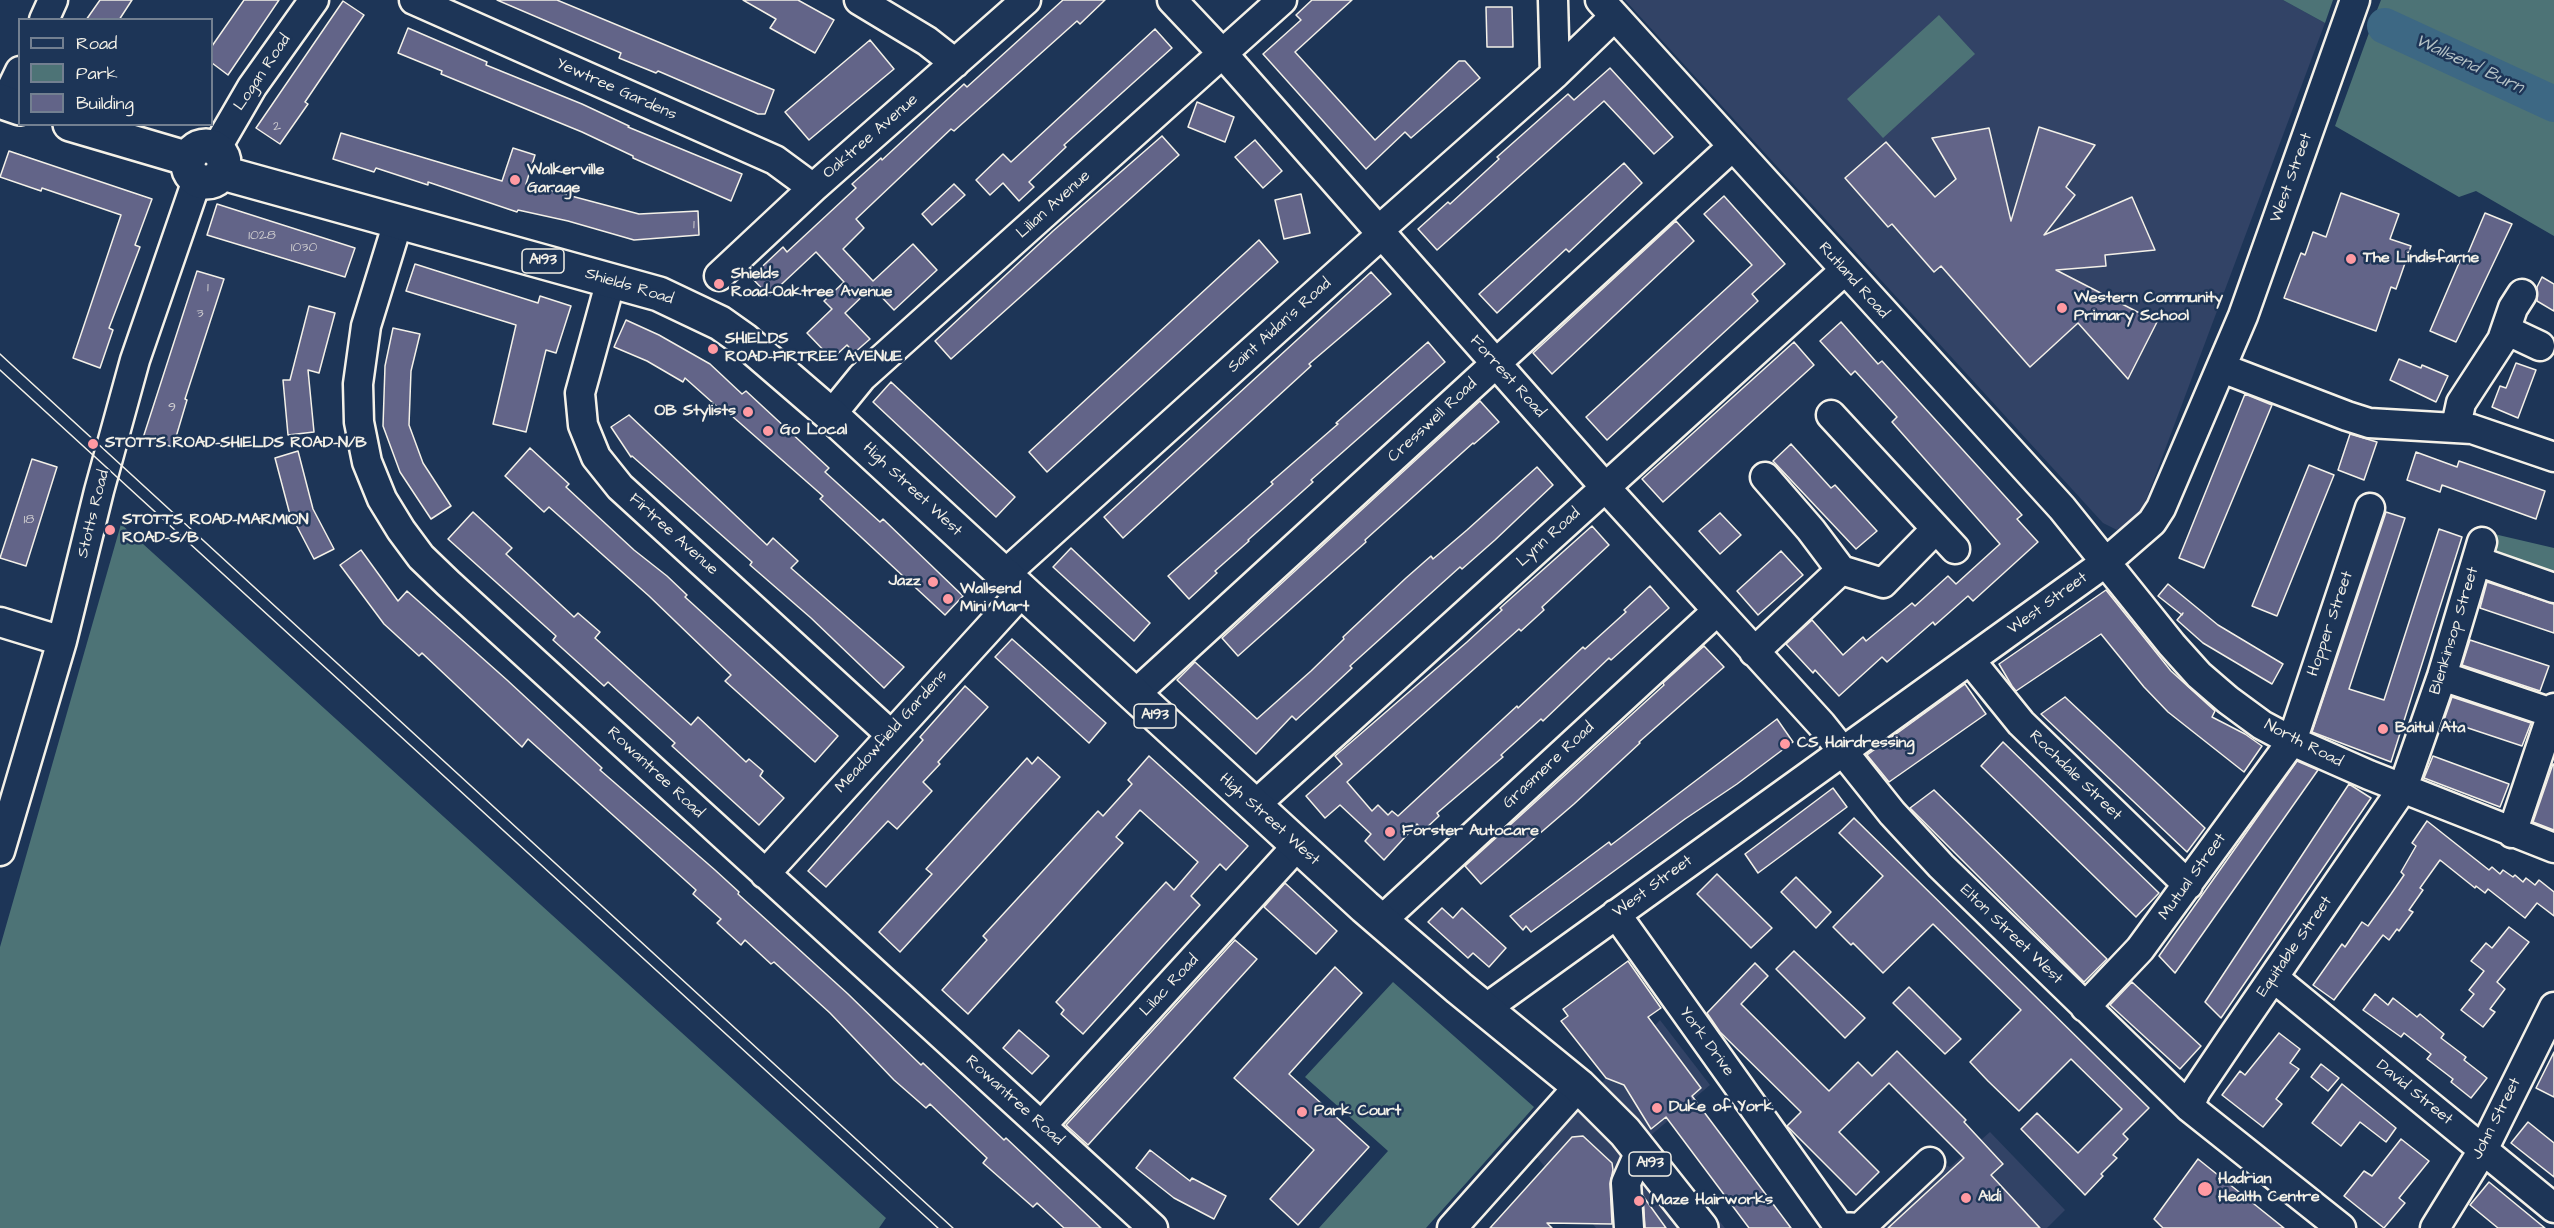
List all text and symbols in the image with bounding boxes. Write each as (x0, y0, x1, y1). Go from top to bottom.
legend (18, 18, 213, 126)
text: Road (76, 31, 117, 56)
street label: Logan Road (231, 31, 295, 115)
water label: Wallsend Burn (2411, 31, 2527, 99)
street label: Yewtree Gardens (553, 55, 679, 125)
text: Park (76, 61, 118, 86)
street label: Oaktree Avenue (820, 90, 922, 184)
text: Building (76, 91, 134, 116)
house number: 2 (273, 119, 281, 135)
street label: West Street (2267, 131, 2317, 225)
place label: Walkerville Garage (527, 161, 604, 199)
street label: Lilian Avenue (1013, 167, 1095, 243)
marker: Walkerville Garage (508, 173, 522, 187)
house number: 1 (693, 217, 695, 233)
house number: 1028 (248, 228, 276, 244)
street label: Rutland Road (1814, 239, 1892, 323)
house number: 1030 (291, 240, 317, 256)
road number: A193 (522, 249, 564, 273)
place label: The Lindisfarne (2363, 249, 2479, 269)
marker: The Lindisfarne (2344, 252, 2358, 266)
street label: Shields Road (583, 264, 675, 310)
place label: Shields Road-Oaktree Avenue (731, 265, 892, 303)
street label: Saint Aidan's Road (1224, 275, 1336, 377)
marker: Shields Road-Oaktree Avenue (712, 277, 726, 291)
house number: 1 (207, 280, 209, 296)
place label: Western Community Primary School (2074, 289, 2223, 327)
marker: Western Community Primary School (2055, 301, 2069, 315)
house number: 3 (196, 306, 204, 322)
place label: SHIELDS ROAD-FIRTREE AVENUE (725, 330, 903, 368)
street label: Forrest Road (1465, 332, 1549, 422)
marker: SHIELDS ROAD-FIRTREE AVENUE (706, 342, 720, 356)
street label: Cresswell Road (1385, 375, 1481, 467)
house number: 9 (168, 400, 176, 416)
place label: OB Stylists (654, 402, 736, 422)
marker: OB Stylists (741, 405, 755, 419)
place label: Go Local (780, 421, 847, 441)
marker: Go Local (761, 424, 775, 438)
place label: STOTTS ROAD-SHIELDS ROAD-N/B (105, 434, 367, 454)
marker: STOTTS ROAD-SHIELDS ROAD-N/B (86, 437, 100, 451)
street label: High Street West (858, 439, 966, 541)
street label: Stotts Road (74, 468, 114, 560)
street label: Firtree Avenue (624, 490, 722, 580)
street label: Lynn Road (1513, 504, 1585, 572)
place label: STOTTS ROAD-MARMION ROAD-S/B (122, 511, 309, 549)
house number: 18 (24, 512, 34, 528)
marker: STOTTS ROAD-MARMION ROAD-S/B (103, 523, 117, 537)
street label: Blenkinsop Street (2426, 565, 2484, 697)
street label: West Street (2004, 569, 2092, 639)
street label: Hopper Street (2304, 569, 2358, 679)
place label: Jazz (889, 572, 921, 592)
marker: Jazz (926, 575, 940, 589)
place label: Wallsend Mini Mart (960, 580, 1029, 618)
marker: Wallsend Mini Mart (941, 592, 955, 606)
street label: Meadowfield Gardens (832, 667, 952, 797)
road number: A193 (1134, 704, 1176, 728)
street label: North Road (2261, 716, 2345, 772)
street label: Grasmere Road (1499, 719, 1599, 813)
place label: Baitul Ata (2395, 719, 2465, 739)
marker: Baitul Ata (2376, 722, 2390, 736)
street label: Rowantree Road (603, 723, 707, 823)
street label: Rochdale Street (2025, 727, 2125, 825)
place label: CS Hairdressing (1797, 734, 1915, 754)
marker: CS Hairdressing (1778, 737, 1792, 751)
street label: High Street West (1215, 770, 1323, 870)
place label: Forster Autocare (1402, 822, 1539, 842)
marker: Forster Autocare (1383, 825, 1397, 839)
street label: Mutual Street (2155, 830, 2231, 924)
street label: West Street (1609, 852, 1697, 922)
street label: Elton Street West (1955, 881, 2067, 989)
street label: Equitable Street (2253, 893, 2337, 1001)
street label: Lilac Road (1137, 951, 1203, 1021)
street label: York Drive (1674, 1004, 1738, 1080)
street label: Rowantree Road (961, 1052, 1067, 1150)
street label: David Street (2372, 1056, 2456, 1130)
street label: John Street (2468, 1075, 2526, 1163)
place label: Duke of York (1669, 1098, 1774, 1118)
marker: Duke of York (1650, 1101, 1664, 1115)
place label: Park Court (1314, 1102, 1401, 1122)
marker: Park Court (1295, 1105, 1309, 1119)
road number: A193 (1629, 1152, 1671, 1176)
place label: Hadrian Health Centre (2218, 1170, 2320, 1208)
marker: Hadrian Health Centre (2196, 1180, 2214, 1198)
place label: Aldi (1978, 1188, 2001, 1208)
place label: Maze Hairworks (1651, 1191, 1773, 1211)
marker: Aldi (1959, 1191, 1973, 1205)
marker: Maze Hairworks (1632, 1194, 1646, 1208)

